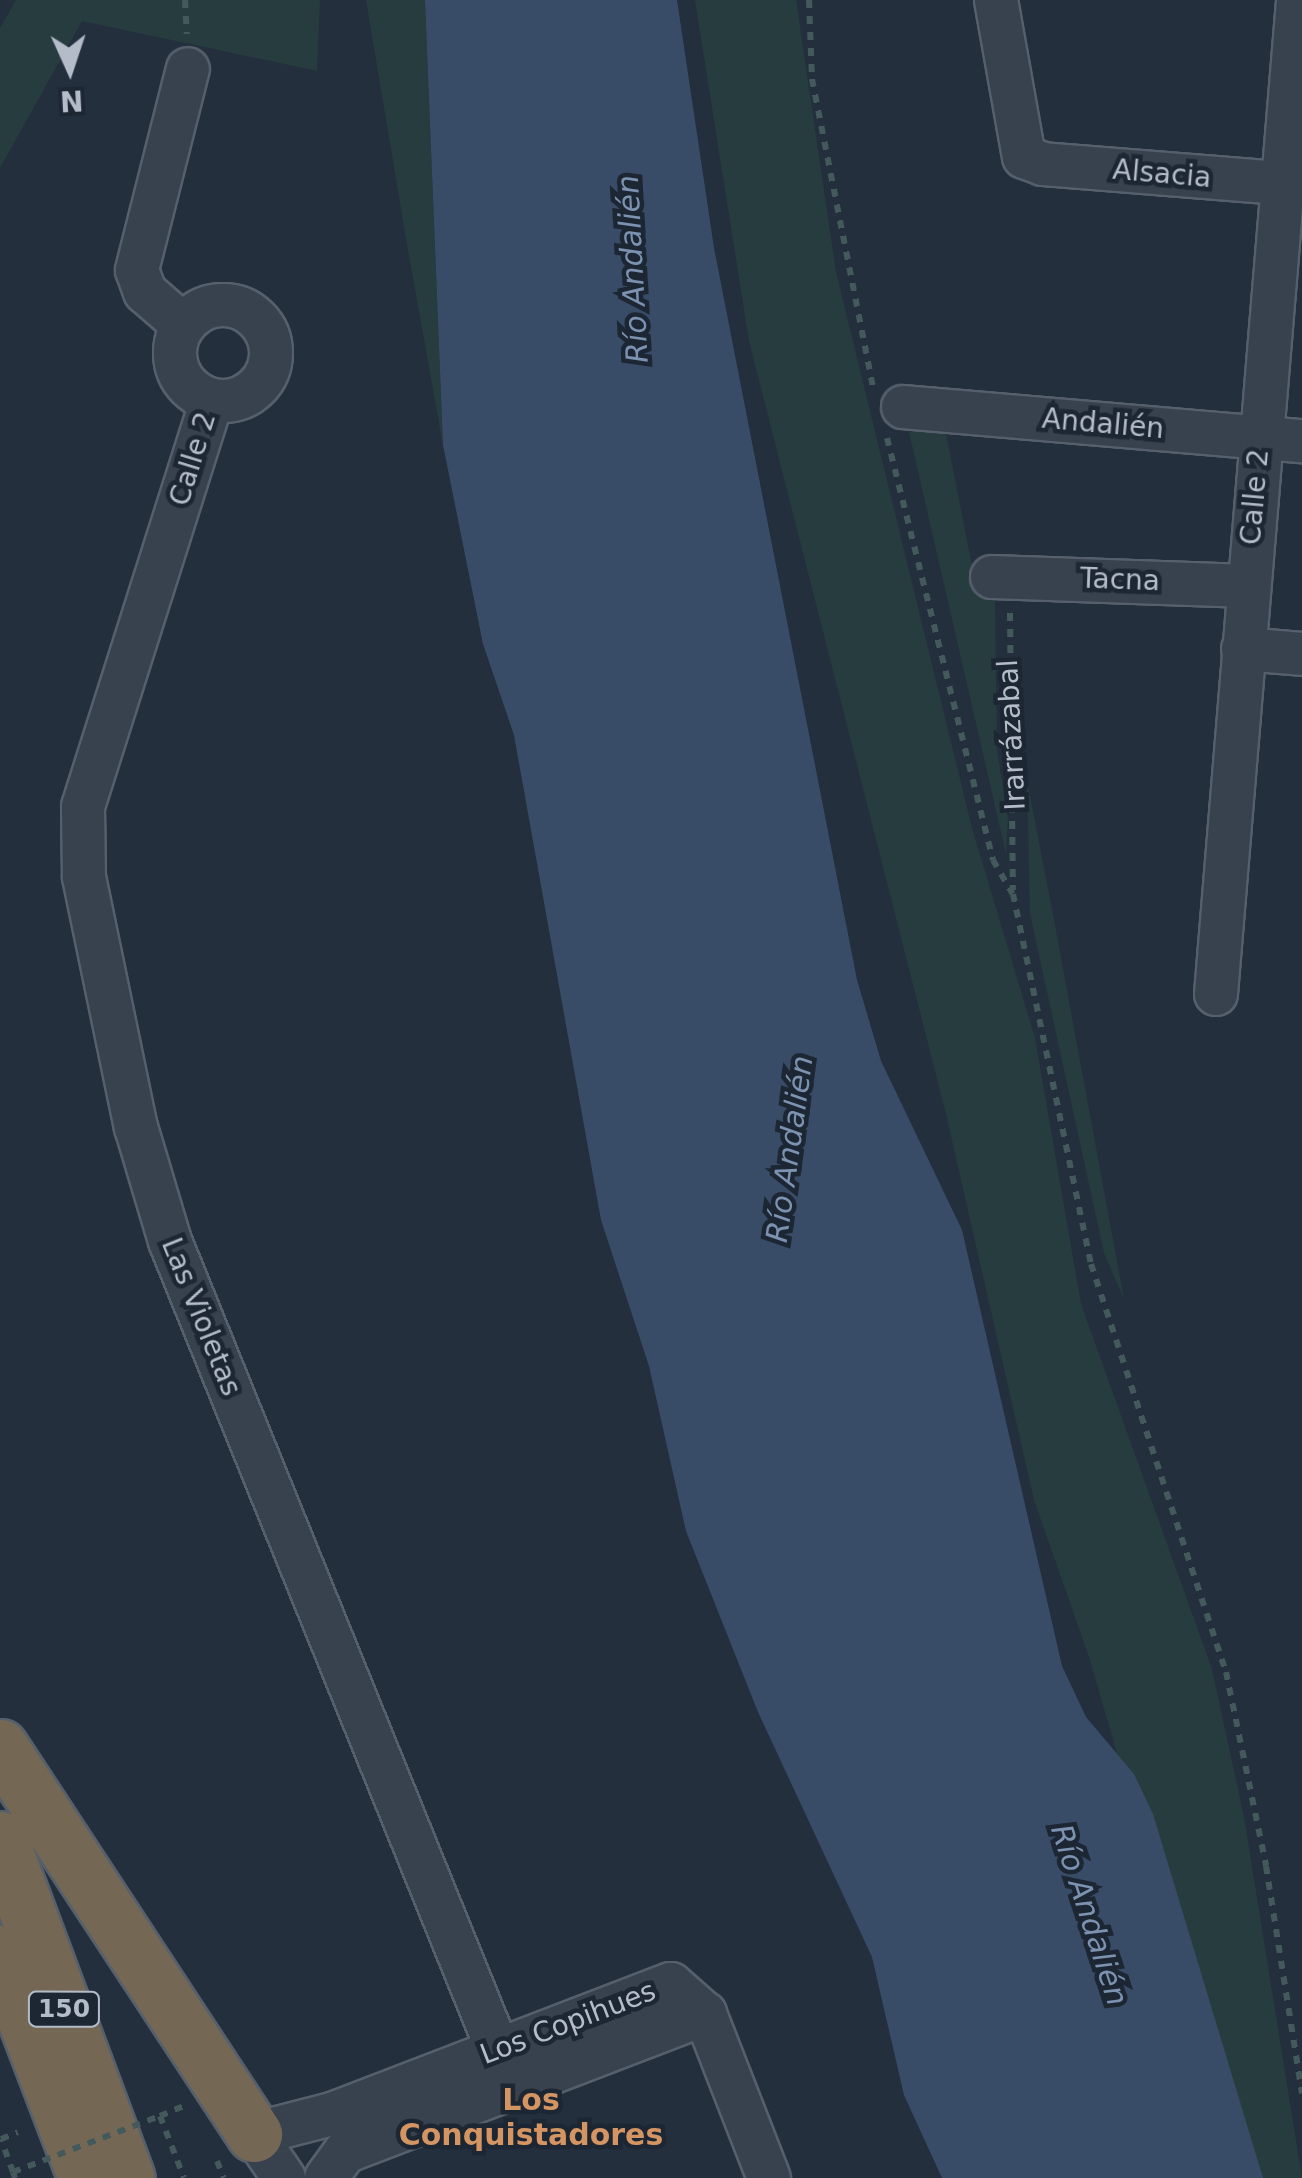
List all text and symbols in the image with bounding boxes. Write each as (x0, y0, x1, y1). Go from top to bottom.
north arrow (20, 20, 120, 120)
text: N (59, 83, 84, 118)
street label: Alsacia (1111, 153, 1213, 195)
water label: Río Andalién (610, 174, 656, 364)
street label: Andalién (1041, 402, 1165, 446)
street label: Calle 2 (163, 408, 223, 510)
street label: Calle 2 (1234, 448, 1276, 546)
street label: Tacna (1079, 562, 1161, 598)
street label: Irarrázabal (991, 659, 1033, 811)
water label: Río Andalién (759, 1053, 821, 1245)
street label: Las Violetas (154, 1233, 248, 1401)
water label: Río Andalién (1043, 1820, 1135, 2010)
street label: Los Copihues (475, 1974, 661, 2072)
road number: 150 (27, 1989, 102, 2029)
district label: Los Conquistadores (399, 2082, 663, 2152)

